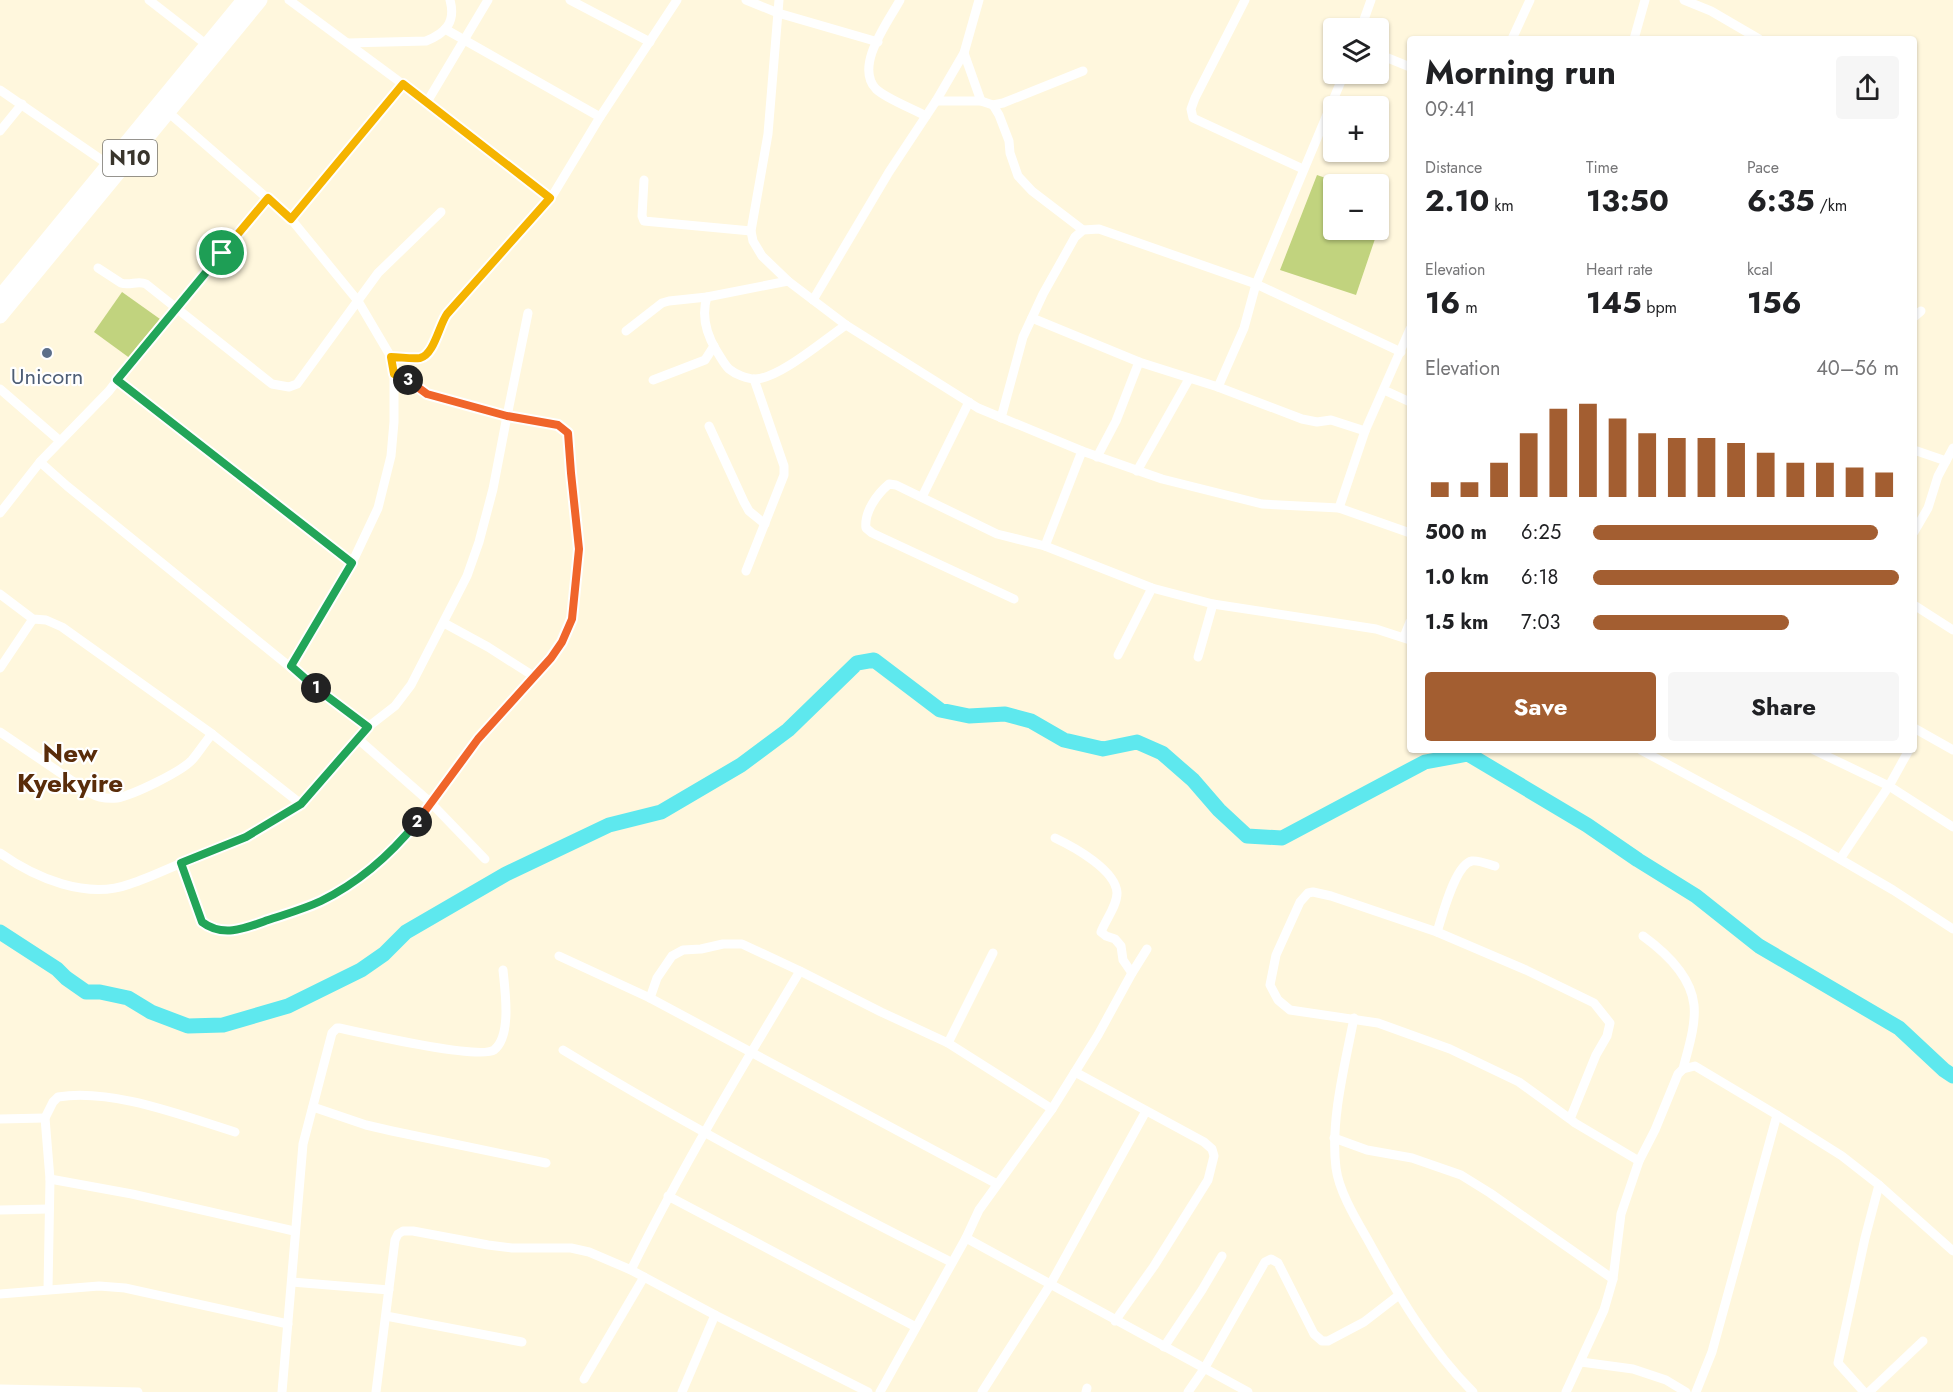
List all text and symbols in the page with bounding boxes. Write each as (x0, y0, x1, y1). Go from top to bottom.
map controls (1323, 18, 1389, 240)
button: layers (1323, 18, 1389, 84)
text: Morning run (1425, 49, 1616, 96)
button: share (1836, 56, 1899, 119)
text: 09:41 (1425, 95, 1475, 124)
button: + (1323, 96, 1389, 162)
road number: N10 (103, 140, 157, 176)
text: Distance (1425, 156, 1482, 179)
text: Time (1586, 156, 1618, 179)
text: Pace (1747, 156, 1779, 179)
button: − (1323, 174, 1389, 240)
text: 2.10 (1425, 179, 1489, 222)
text: 13:50 (1586, 179, 1669, 222)
text: 6:35 (1747, 179, 1815, 222)
text: km (1489, 194, 1514, 217)
text: /km (1815, 194, 1847, 217)
pin (196, 227, 247, 278)
icon: arrive (205, 236, 238, 269)
text: Elevation (1425, 258, 1485, 281)
text: Heart rate (1586, 258, 1653, 281)
text: kcal (1747, 258, 1773, 281)
text: 16 (1425, 281, 1460, 324)
text: 145 (1586, 281, 1642, 324)
text: 156 (1747, 281, 1802, 324)
text: m (1460, 296, 1478, 319)
text: bpm (1642, 296, 1677, 319)
marker: Unicorn (40, 346, 54, 360)
text: Elevation (1425, 354, 1500, 383)
text: 40–56 m (1816, 354, 1899, 383)
place label: Unicorn (11, 360, 83, 392)
pin: 3 (393, 365, 423, 395)
text: 3 (403, 368, 413, 391)
text: 500 m (1425, 518, 1487, 547)
text: 6:25 (1521, 518, 1561, 547)
text: 1.0 km (1425, 563, 1489, 592)
text: 6:18 (1521, 563, 1558, 592)
text: 1.5 km (1425, 608, 1488, 637)
text: 7:03 (1521, 608, 1560, 637)
button: Save (1425, 672, 1656, 741)
button: Share (1668, 672, 1899, 741)
pin: 1 (301, 673, 331, 703)
text: 1 (312, 676, 320, 699)
district label: New Kyekyire (17, 734, 123, 802)
pin: 2 (402, 807, 432, 837)
text: 2 (412, 810, 422, 833)

